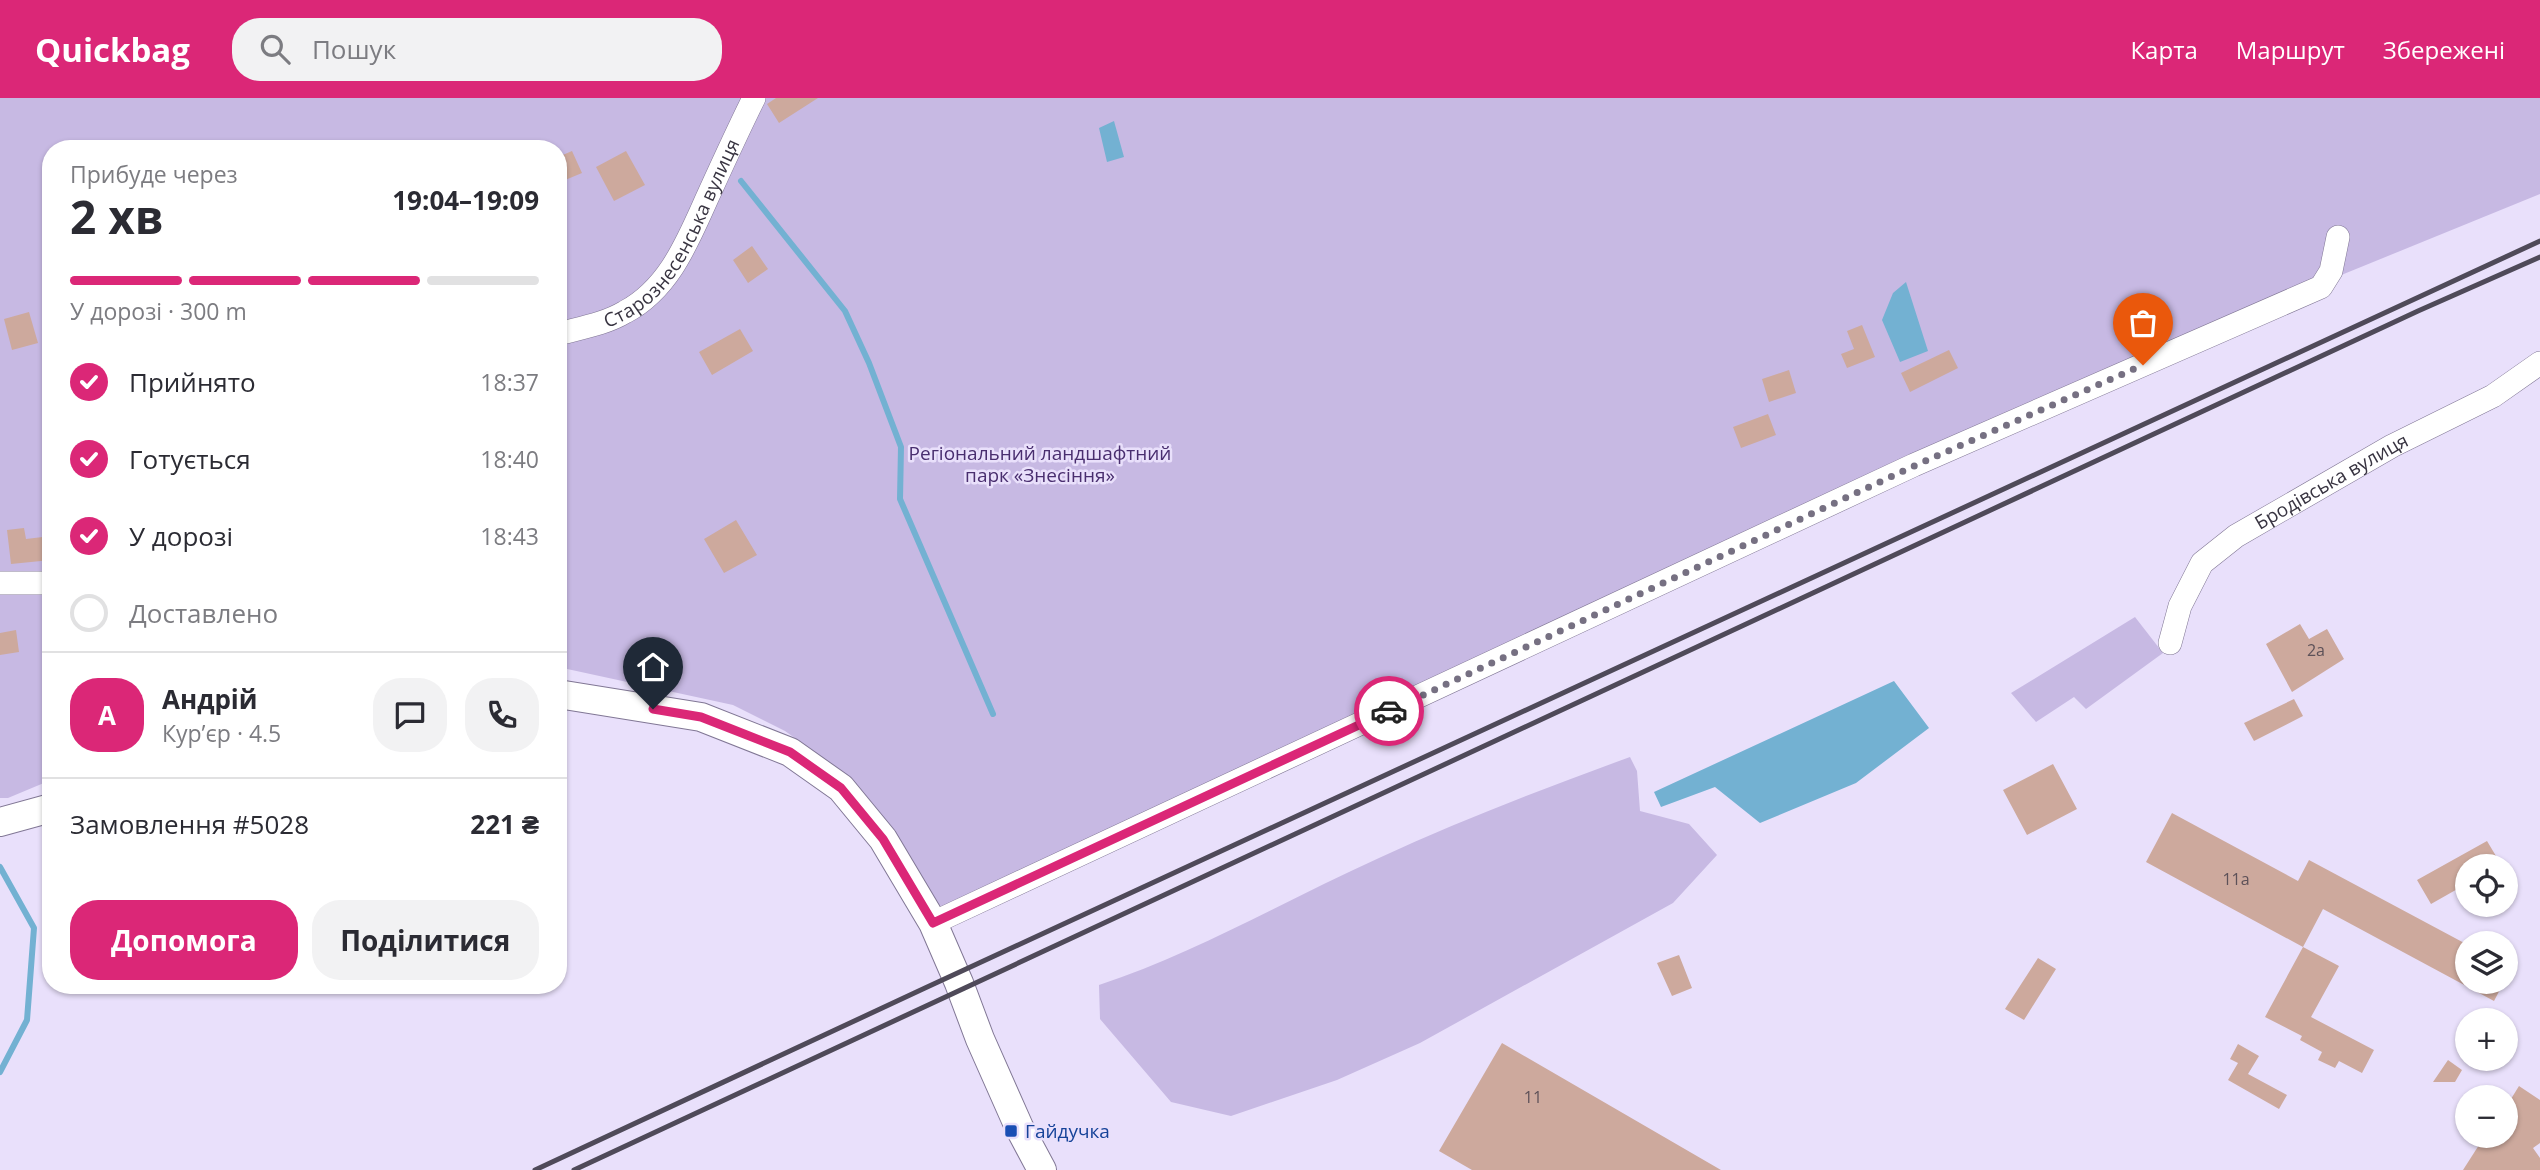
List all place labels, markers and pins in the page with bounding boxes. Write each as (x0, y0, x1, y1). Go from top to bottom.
pin (2113, 293, 2173, 365)
pin (623, 637, 683, 709)
place label: Гайдучка (1025, 1118, 1110, 1144)
marker: Гайдучка (1003, 1123, 1019, 1139)

